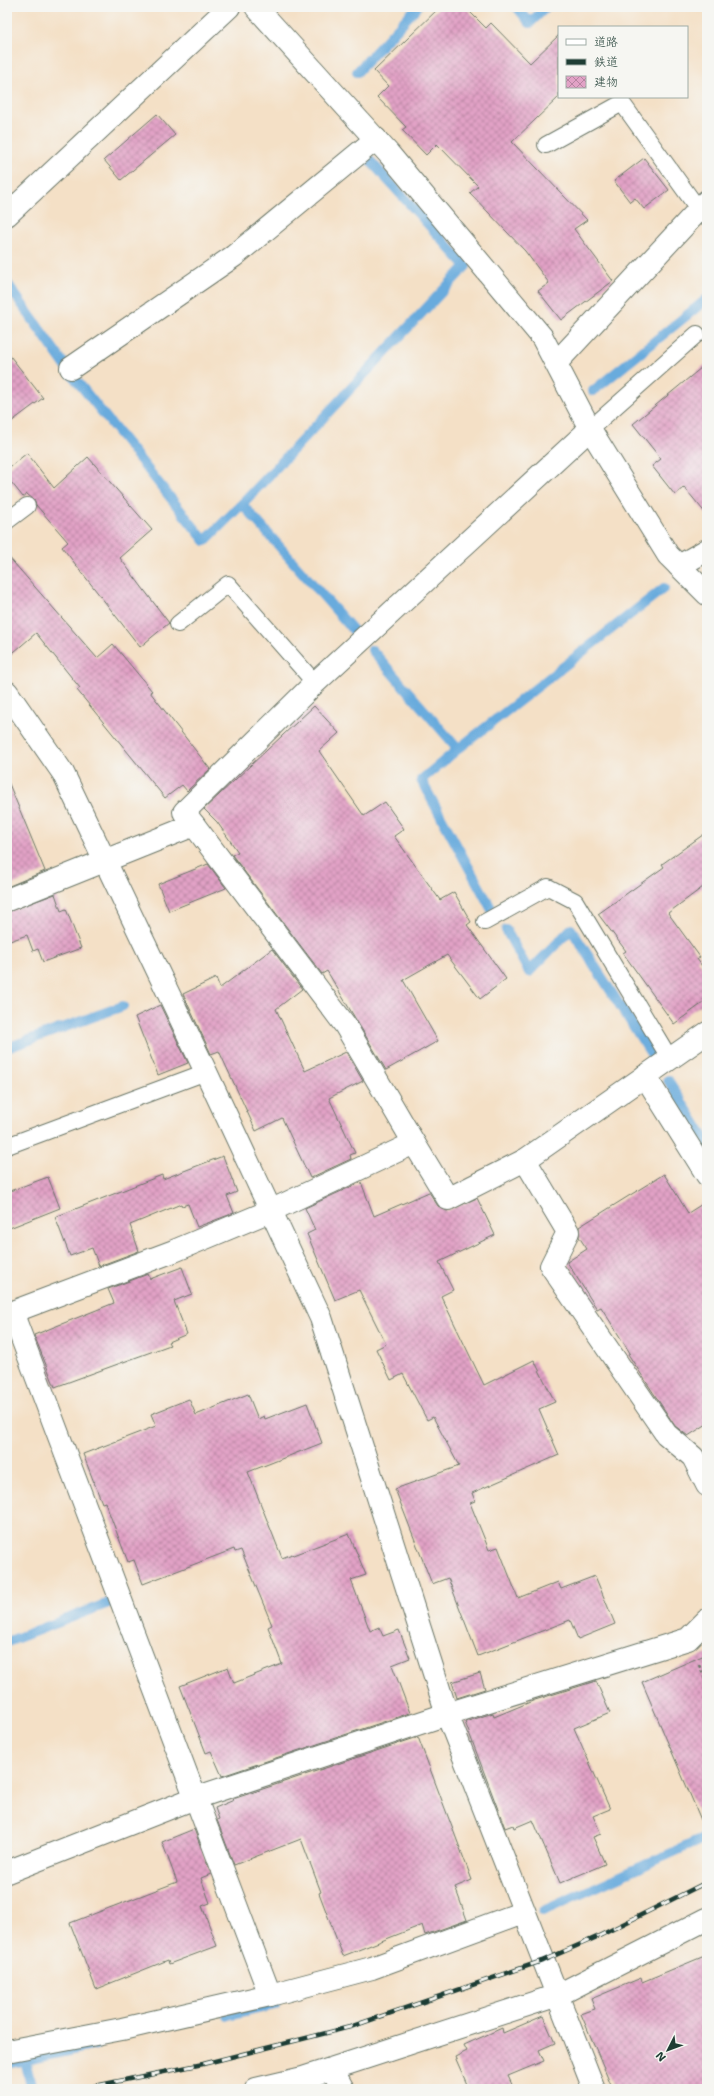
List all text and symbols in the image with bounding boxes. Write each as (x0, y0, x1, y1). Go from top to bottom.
legend (558, 26, 688, 98)
text: 道路 (594, 34, 618, 50)
text: 鉄道 (594, 54, 618, 70)
text: 建物 (594, 74, 618, 90)
north arrow (648, 2030, 688, 2070)
text: N (652, 2048, 669, 2065)

